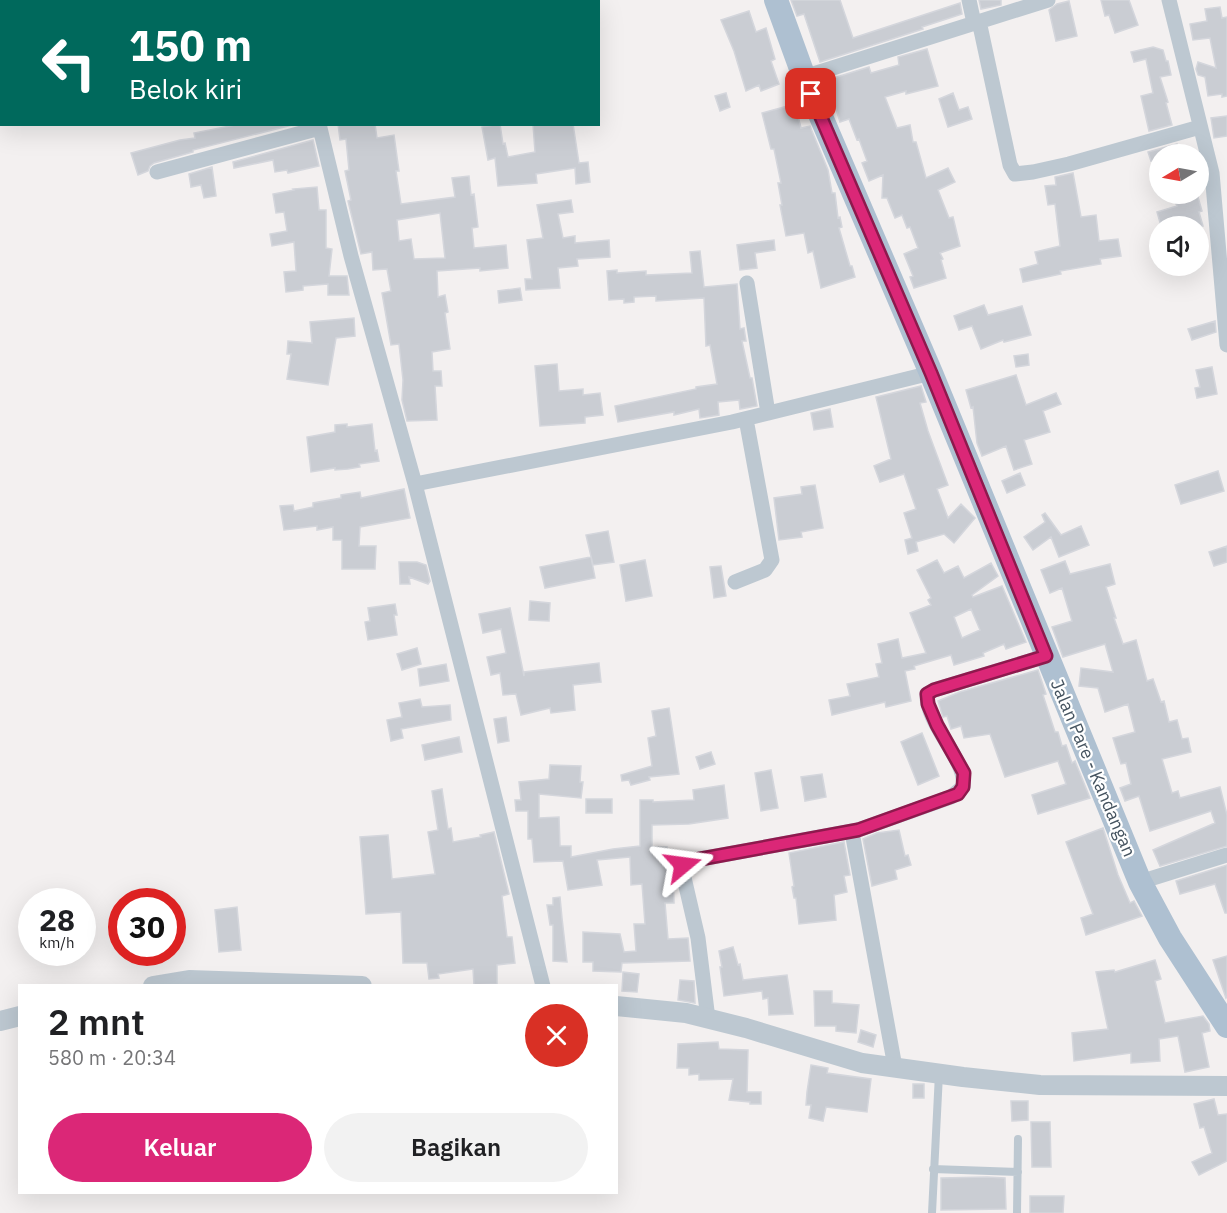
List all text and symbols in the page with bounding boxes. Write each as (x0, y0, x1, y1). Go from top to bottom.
text: 150 m (129, 18, 252, 73)
icon: left (30, 24, 108, 102)
pin (785, 68, 836, 119)
text: Belok kiri (129, 71, 242, 106)
icon: arrive (794, 77, 827, 110)
north arrow (1149, 144, 1209, 204)
map controls (1149, 144, 1209, 276)
button: sound (1149, 216, 1209, 276)
street label: Jalan Pare - Kandangan (1046, 676, 1141, 860)
position arrow (651, 833, 715, 897)
speed limit sign: 30 (108, 888, 186, 966)
text: 28 (39, 900, 75, 939)
text: km/h (39, 933, 75, 952)
text: 2 mnt (48, 998, 145, 1045)
button: close (525, 1004, 588, 1067)
text: 580 m · 20:34 (48, 1044, 176, 1071)
button: Keluar (48, 1113, 312, 1182)
button: Bagikan (324, 1113, 588, 1182)

